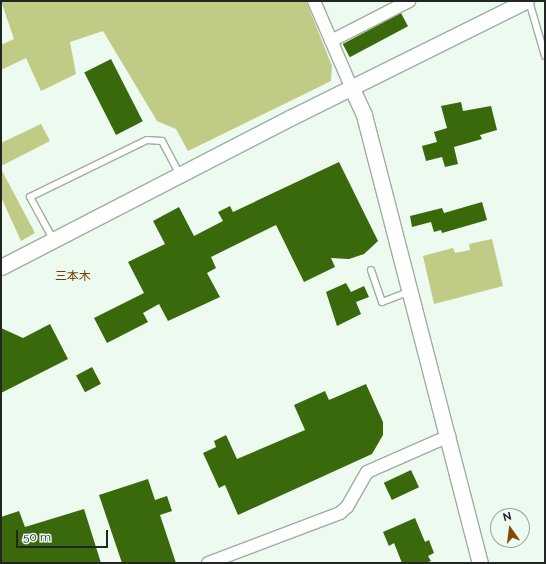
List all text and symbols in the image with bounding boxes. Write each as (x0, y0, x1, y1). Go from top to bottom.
district label: 三本木 (55, 270, 91, 284)
north arrow (490, 508, 530, 548)
text: N (502, 510, 513, 524)
scale bar (18, 522, 110, 548)
text: 50 m (23, 530, 51, 544)

